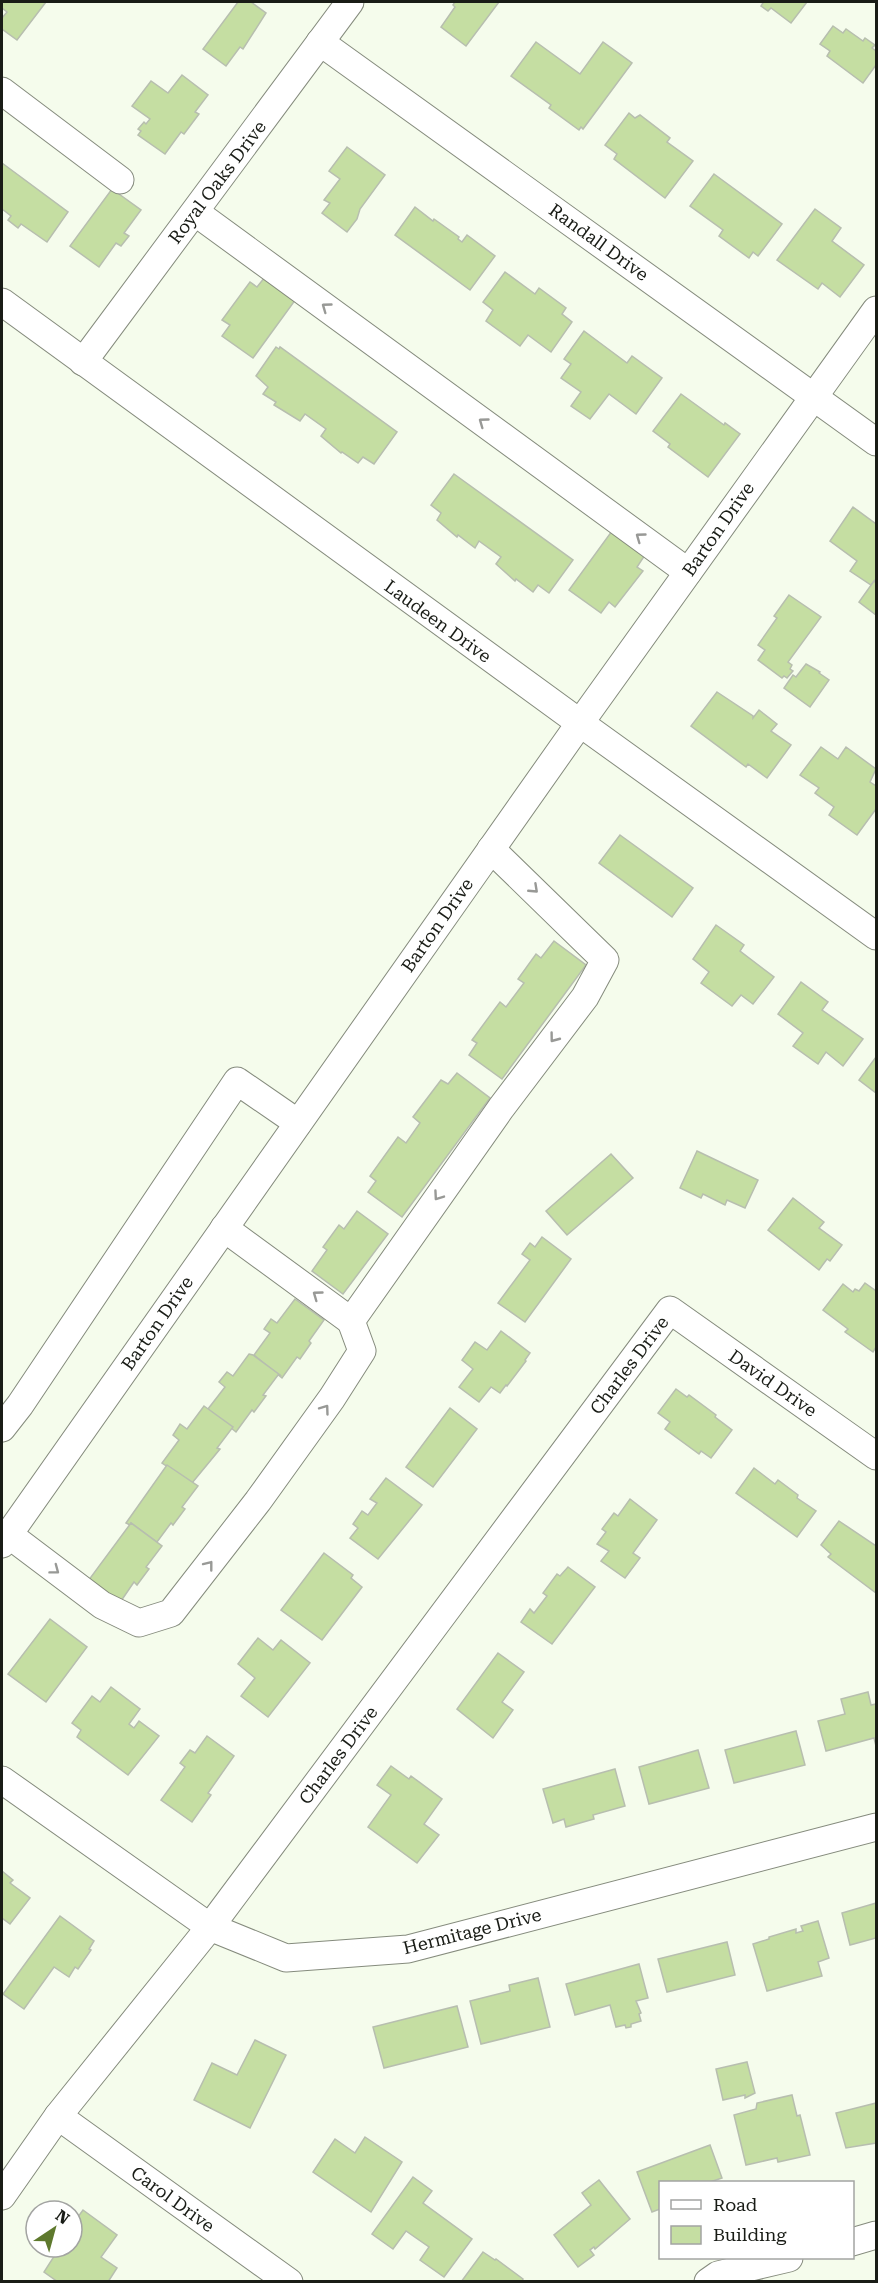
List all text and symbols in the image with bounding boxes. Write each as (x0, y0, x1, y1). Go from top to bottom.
street label: Royal Oaks Drive (164, 116, 270, 248)
street label: Randall Drive (545, 199, 653, 285)
one-way arrow (321, 303, 332, 314)
one-way arrow (478, 418, 489, 429)
street label: Barton Drive (678, 478, 758, 580)
one-way arrow (636, 534, 647, 545)
street label: Laudeen Drive (381, 575, 496, 667)
street label: Barton Drive (397, 874, 477, 976)
one-way arrow (527, 882, 537, 893)
one-way arrow (550, 1032, 561, 1043)
one-way arrow (435, 1189, 446, 1200)
street label: Barton Drive (117, 1272, 197, 1374)
one-way arrow (312, 1291, 323, 1302)
street label: Charles Drive (585, 1312, 673, 1418)
street label: David Drive (725, 1345, 821, 1421)
one-way arrow (318, 1404, 329, 1415)
one-way arrow (201, 1561, 212, 1572)
one-way arrow (48, 1562, 59, 1573)
street label: Charles Drive (294, 1702, 382, 1808)
street label: Hermitage Drive (401, 1904, 543, 1958)
street label: Carol Drive (127, 2162, 219, 2236)
legend (659, 2181, 854, 2259)
text: Road (713, 2194, 758, 2215)
north arrow (24, 2199, 84, 2259)
text: N (52, 2206, 73, 2229)
text: Building (713, 2224, 787, 2245)

